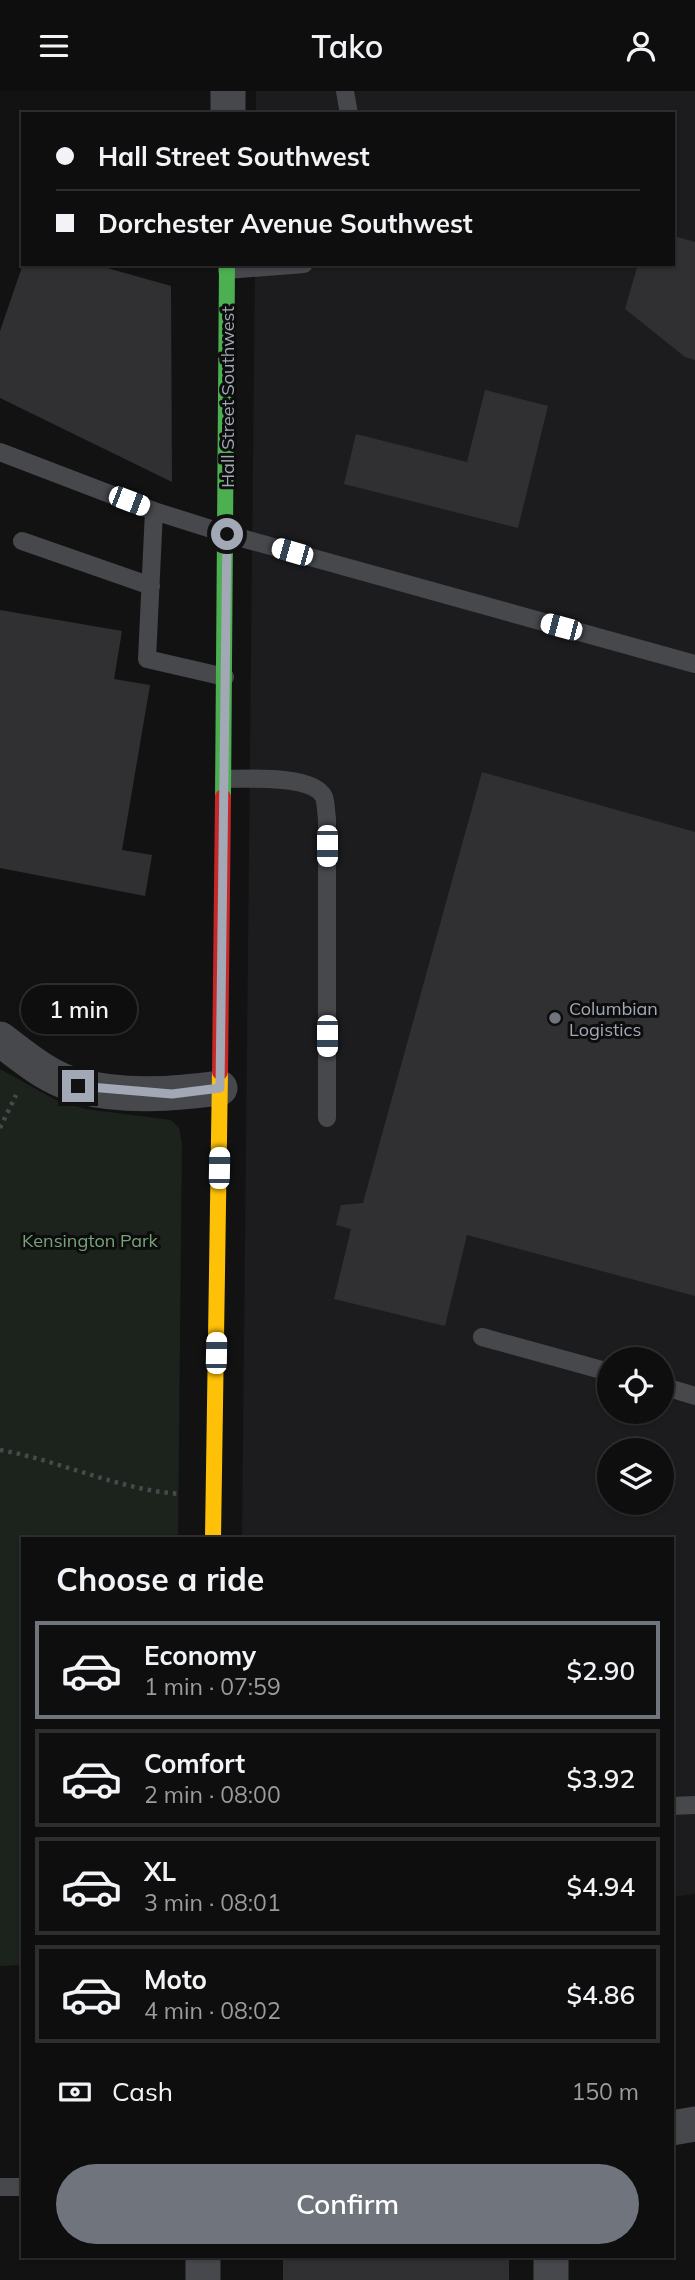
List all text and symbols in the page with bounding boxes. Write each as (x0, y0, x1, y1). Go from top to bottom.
text: Tako (312, 26, 383, 66)
icon: menu (35, 27, 73, 65)
icon: person (622, 27, 660, 65)
text: Hall Street Southwest (98, 140, 370, 173)
text: Dorchester Avenue Southwest (98, 207, 473, 240)
street label: Hall Street Southwest (216, 306, 239, 488)
car (106, 484, 153, 518)
route start (211, 518, 243, 550)
car (269, 536, 316, 568)
car (538, 611, 585, 643)
car (317, 825, 338, 867)
callout: 1 min (20, 985, 136, 1033)
text: 1 min (49, 995, 109, 1024)
place label: Columbian Logistics (569, 997, 658, 1041)
marker: Columbian Logistics (547, 1010, 563, 1026)
car (317, 1015, 338, 1057)
route end (62, 1070, 94, 1102)
car (209, 1147, 230, 1189)
park label: Kensington Park (22, 1229, 159, 1252)
car (206, 1332, 227, 1374)
map controls (597, 1347, 674, 1515)
button: locate (597, 1347, 674, 1424)
button: layers (597, 1438, 674, 1515)
text: Choose a ride (56, 1559, 264, 1599)
icon: car (60, 1639, 123, 1702)
text: Economy (144, 1639, 256, 1672)
text: $2.90 (566, 1654, 635, 1687)
text: 1 min · 07:59 (144, 1672, 281, 1701)
icon: car (60, 1747, 123, 1810)
text: Comfort (144, 1747, 245, 1780)
text: $3.92 (566, 1762, 635, 1795)
text: 2 min · 08:00 (144, 1780, 281, 1809)
icon: car (60, 1855, 123, 1918)
text: XL (144, 1855, 176, 1888)
text: $4.94 (566, 1870, 635, 1903)
text: 3 min · 08:01 (144, 1888, 281, 1917)
icon: car (60, 1963, 123, 2026)
text: Moto (144, 1963, 207, 1996)
text: $4.86 (566, 1978, 635, 2011)
text: 4 min · 08:02 (144, 1996, 281, 2025)
icon: cash (56, 2073, 94, 2111)
text: Cash (112, 2075, 173, 2108)
text: 150 m (571, 2077, 639, 2106)
button: Confirm (56, 2164, 639, 2244)

